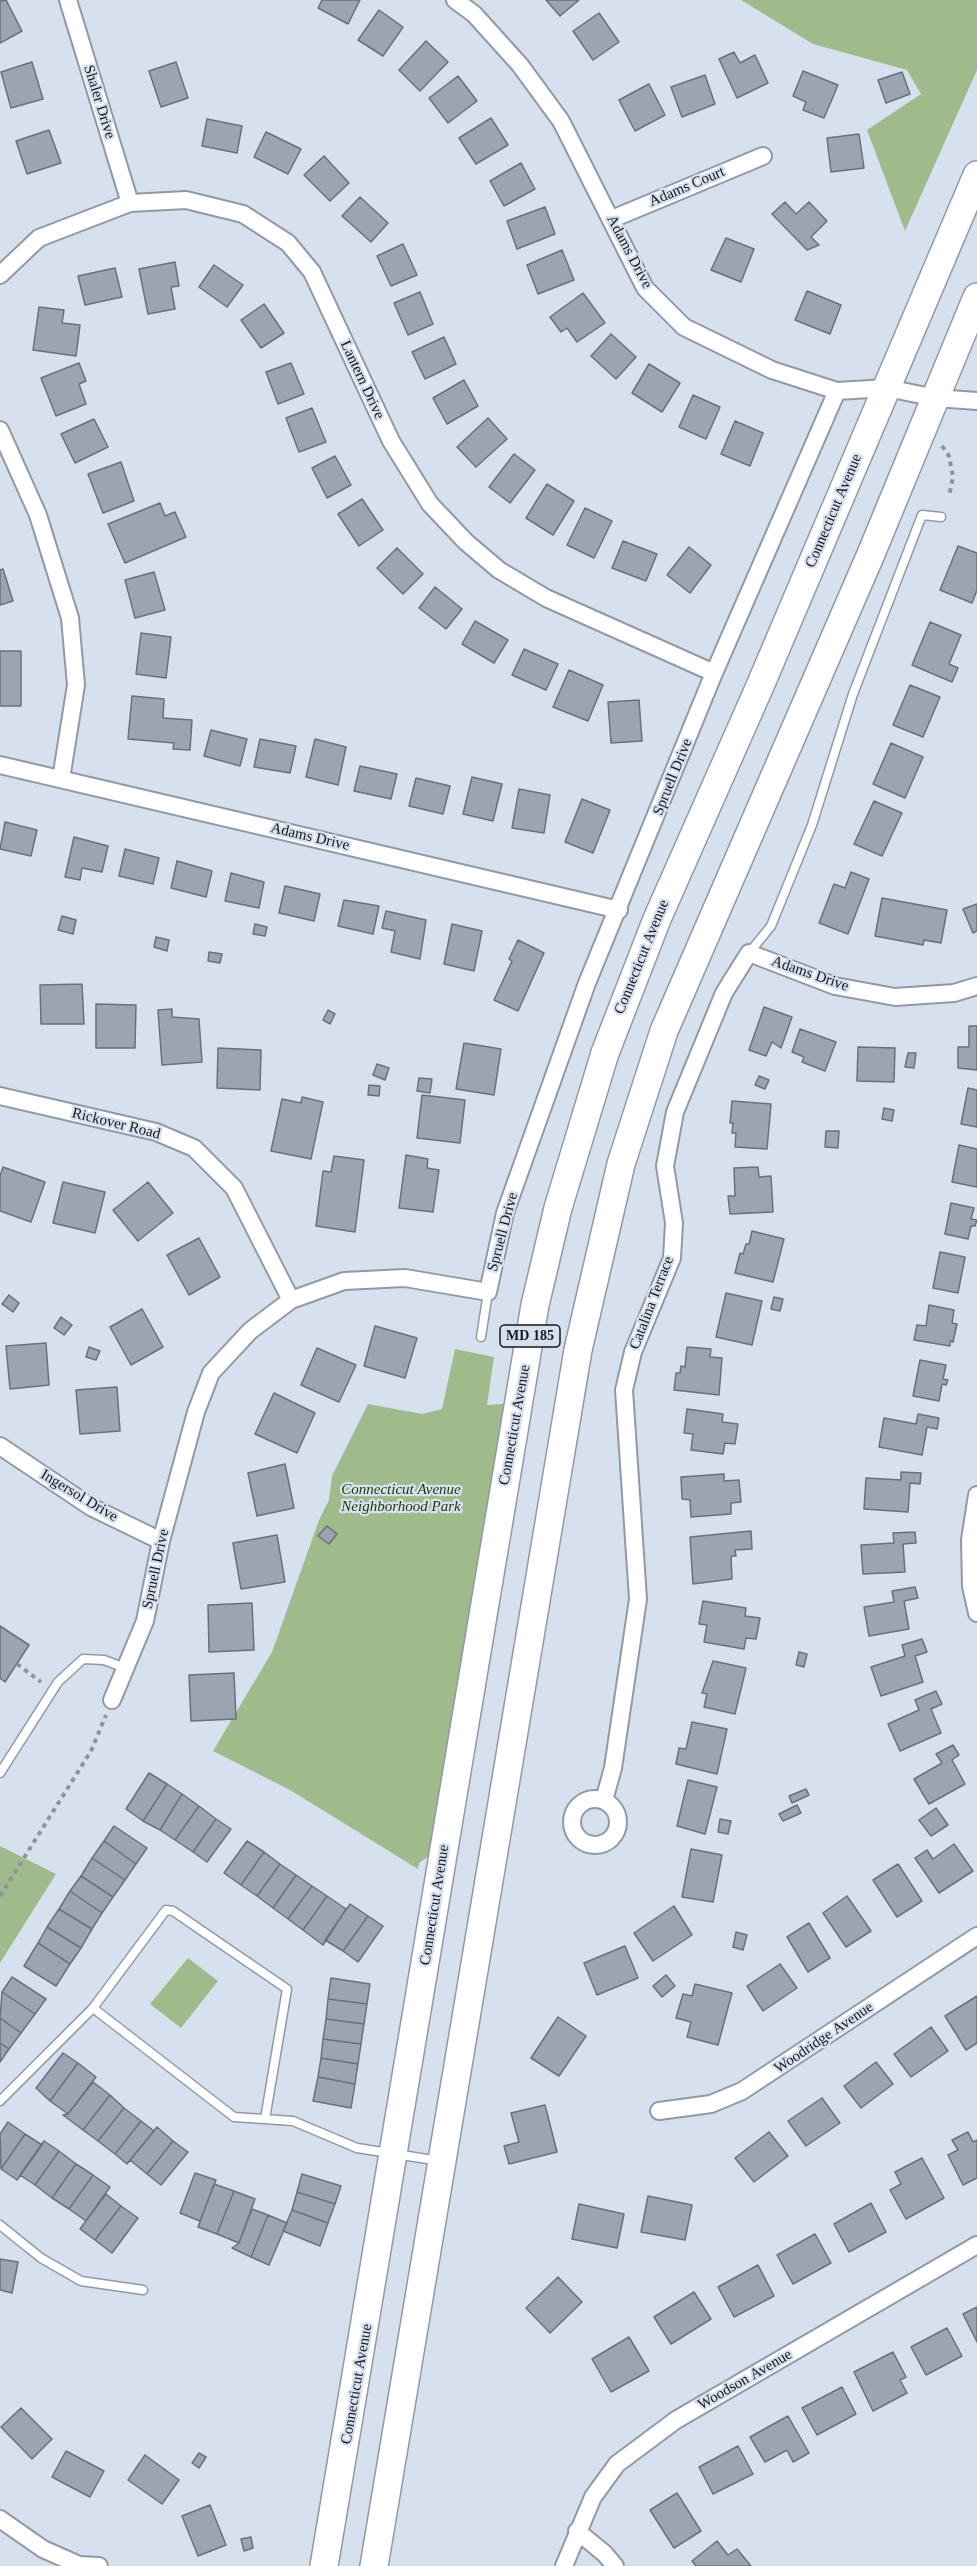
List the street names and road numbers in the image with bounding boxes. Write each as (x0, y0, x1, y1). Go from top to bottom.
street label: Shaler Drive (79, 63, 119, 141)
street label: Adams Court (646, 163, 728, 211)
street label: Adams Drive (602, 212, 656, 292)
street label: Lantern Drive (336, 338, 388, 422)
street label: Connecticut Avenue (802, 451, 866, 571)
street label: Spruell Drive (649, 736, 697, 818)
street label: Adams Drive (269, 819, 351, 855)
street label: Connecticut Avenue (611, 897, 673, 1017)
street label: Adams Drive (769, 952, 851, 996)
street label: Rickover Road (70, 1104, 162, 1144)
street label: Spruell Drive (484, 1190, 522, 1274)
street label: Catalina Terrace (626, 1254, 678, 1352)
road number: MD 185 (500, 1325, 560, 1347)
street label: Connecticut Avenue (496, 1363, 534, 1487)
street label: Ingersol Drive (37, 1466, 121, 1526)
street label: Spruell Drive (139, 1527, 173, 1611)
street label: Connecticut Avenue (417, 1843, 453, 1967)
street label: Woodridge Avenue (771, 1998, 877, 2078)
street label: Connecticut Avenue (338, 2322, 376, 2446)
street label: Woodson Avenue (695, 2346, 795, 2414)

